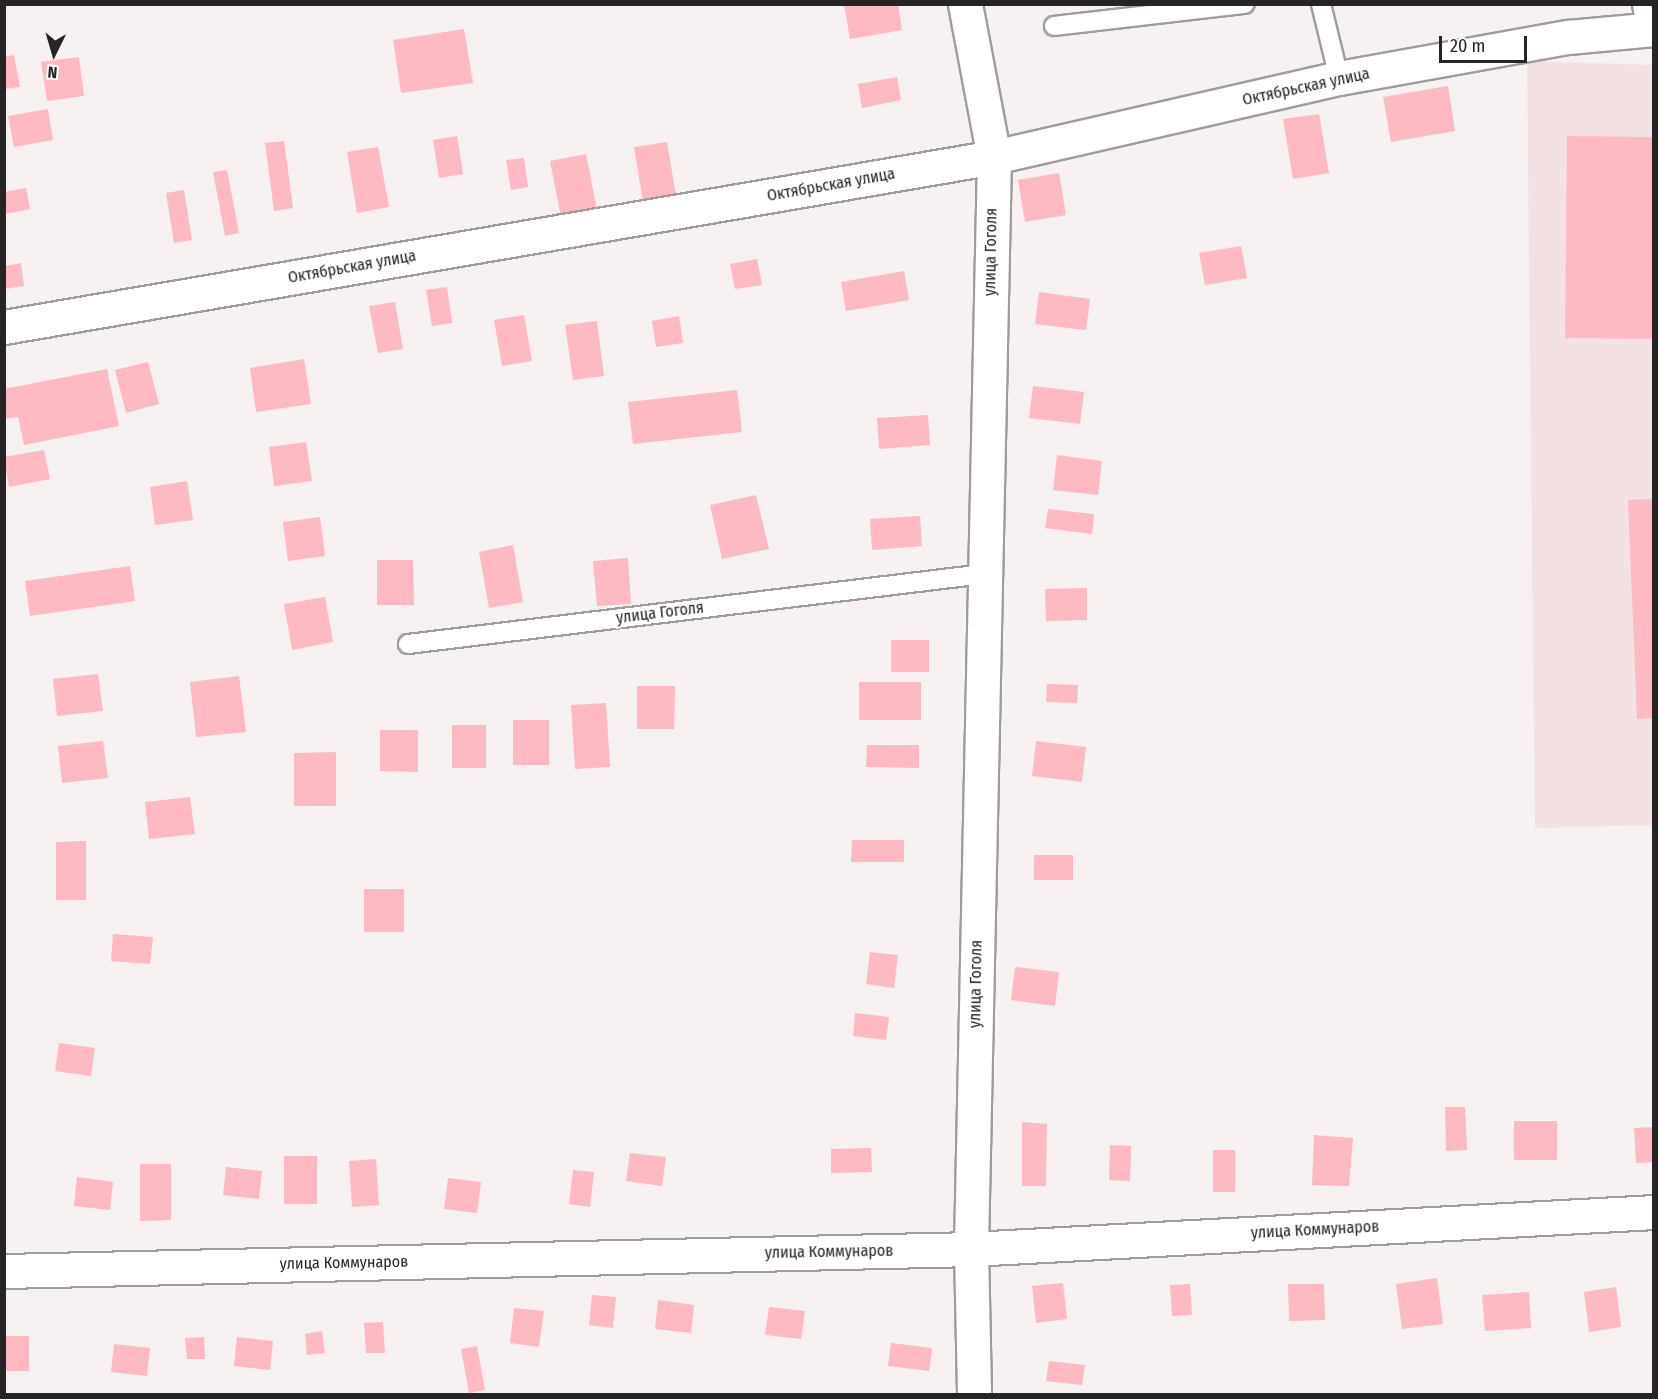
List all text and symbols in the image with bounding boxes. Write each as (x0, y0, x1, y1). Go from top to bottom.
north arrow (24, 24, 84, 84)
scale bar (1442, 24, 1530, 62)
text: 20 m (1450, 35, 1485, 57)
text: N (47, 63, 58, 82)
street label: Октябрьская улица (1241, 64, 1371, 110)
street label: Октябрьская улица (766, 164, 896, 206)
street label: улица Гоголя (981, 208, 1001, 296)
street label: Октябрьская улица (287, 246, 417, 288)
street label: улица Гоголя (615, 598, 705, 628)
street label: улица Гоголя (966, 940, 986, 1028)
street label: улица Коммунаров (1250, 1217, 1380, 1243)
street label: улица Коммунаров (765, 1241, 893, 1263)
street label: улица Коммунаров (280, 1252, 408, 1274)

